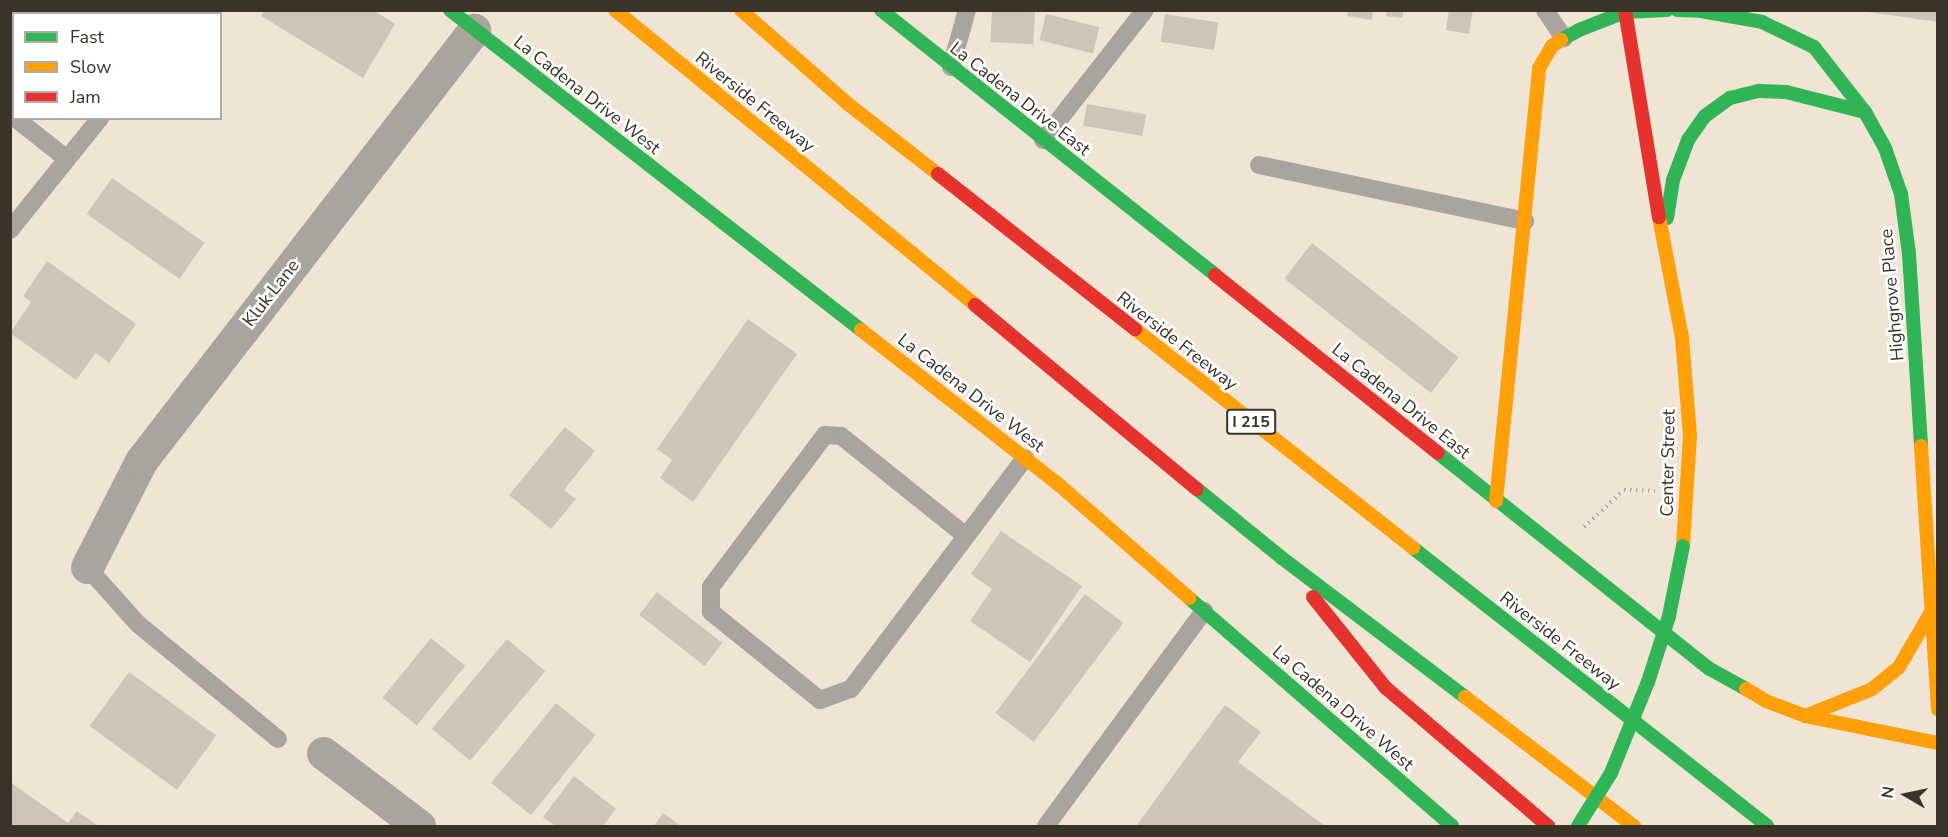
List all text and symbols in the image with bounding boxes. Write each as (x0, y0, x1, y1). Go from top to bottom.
legend (12, 12, 222, 120)
text: Fast (70, 25, 104, 49)
street label: La Cadena Drive West (509, 31, 665, 159)
street label: La Cadena Drive East (946, 38, 1094, 160)
street label: Riverside Freeway (691, 47, 819, 157)
text: Slow (70, 55, 111, 79)
text: Jam (70, 85, 101, 109)
street label: Highgrove Place (1875, 228, 1909, 362)
street label: Kluk Lane (238, 255, 304, 331)
street label: Riverside Freeway (1112, 287, 1242, 395)
street label: La Cadena Drive West (893, 329, 1049, 457)
street label: La Cadena Drive East (1327, 339, 1475, 463)
road number: I 215 (1226, 409, 1276, 435)
street label: Center Street (1656, 409, 1680, 517)
street label: Riverside Freeway (1495, 587, 1625, 695)
street label: La Cadena Drive West (1268, 641, 1418, 775)
north arrow (1876, 765, 1936, 825)
text: N (1876, 785, 1900, 800)

